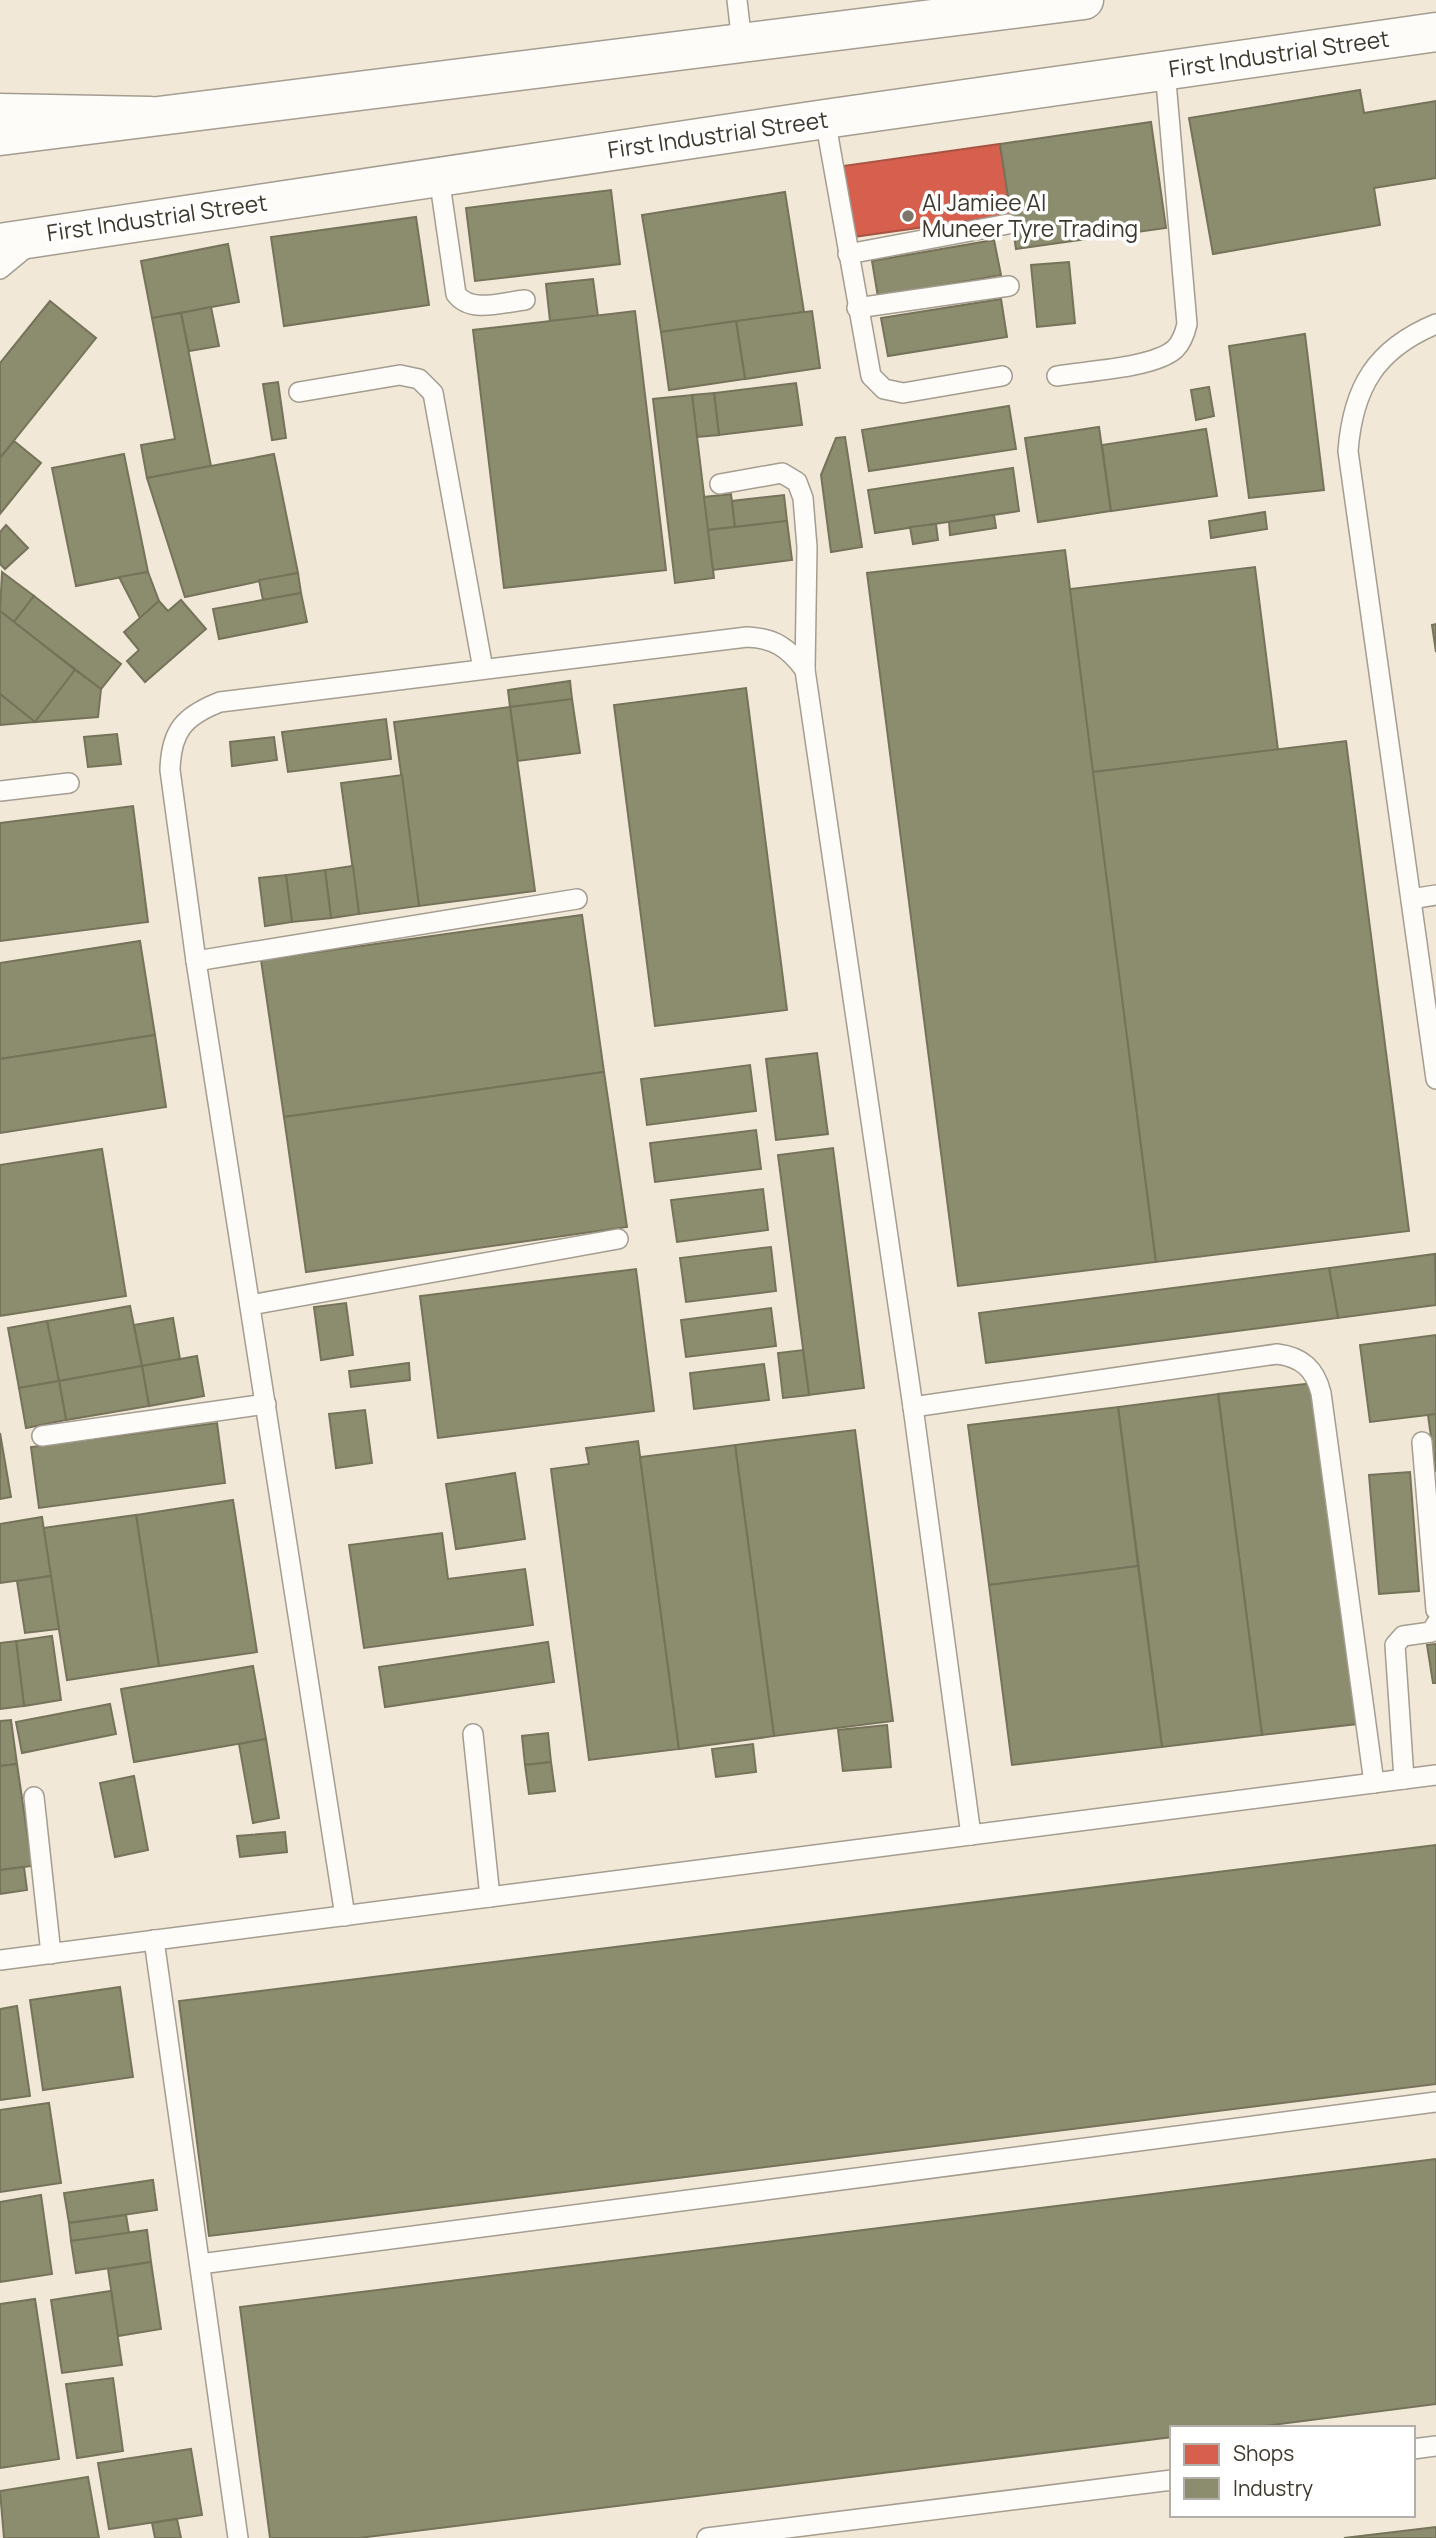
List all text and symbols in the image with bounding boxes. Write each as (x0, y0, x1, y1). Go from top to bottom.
street label: First Industrial Street (1167, 22, 1391, 84)
street label: First Industrial Street (606, 103, 830, 165)
street label: First Industrial Street (45, 186, 269, 248)
place label: Al Jamiee Al Muneer Tyre Trading (922, 186, 1138, 244)
marker: Al Jamiee Al Muneer Tyre Trading (900, 208, 916, 224)
legend (1170, 2426, 1415, 2517)
text: Shops (1233, 2439, 1294, 2467)
text: Industry (1233, 2474, 1313, 2502)

